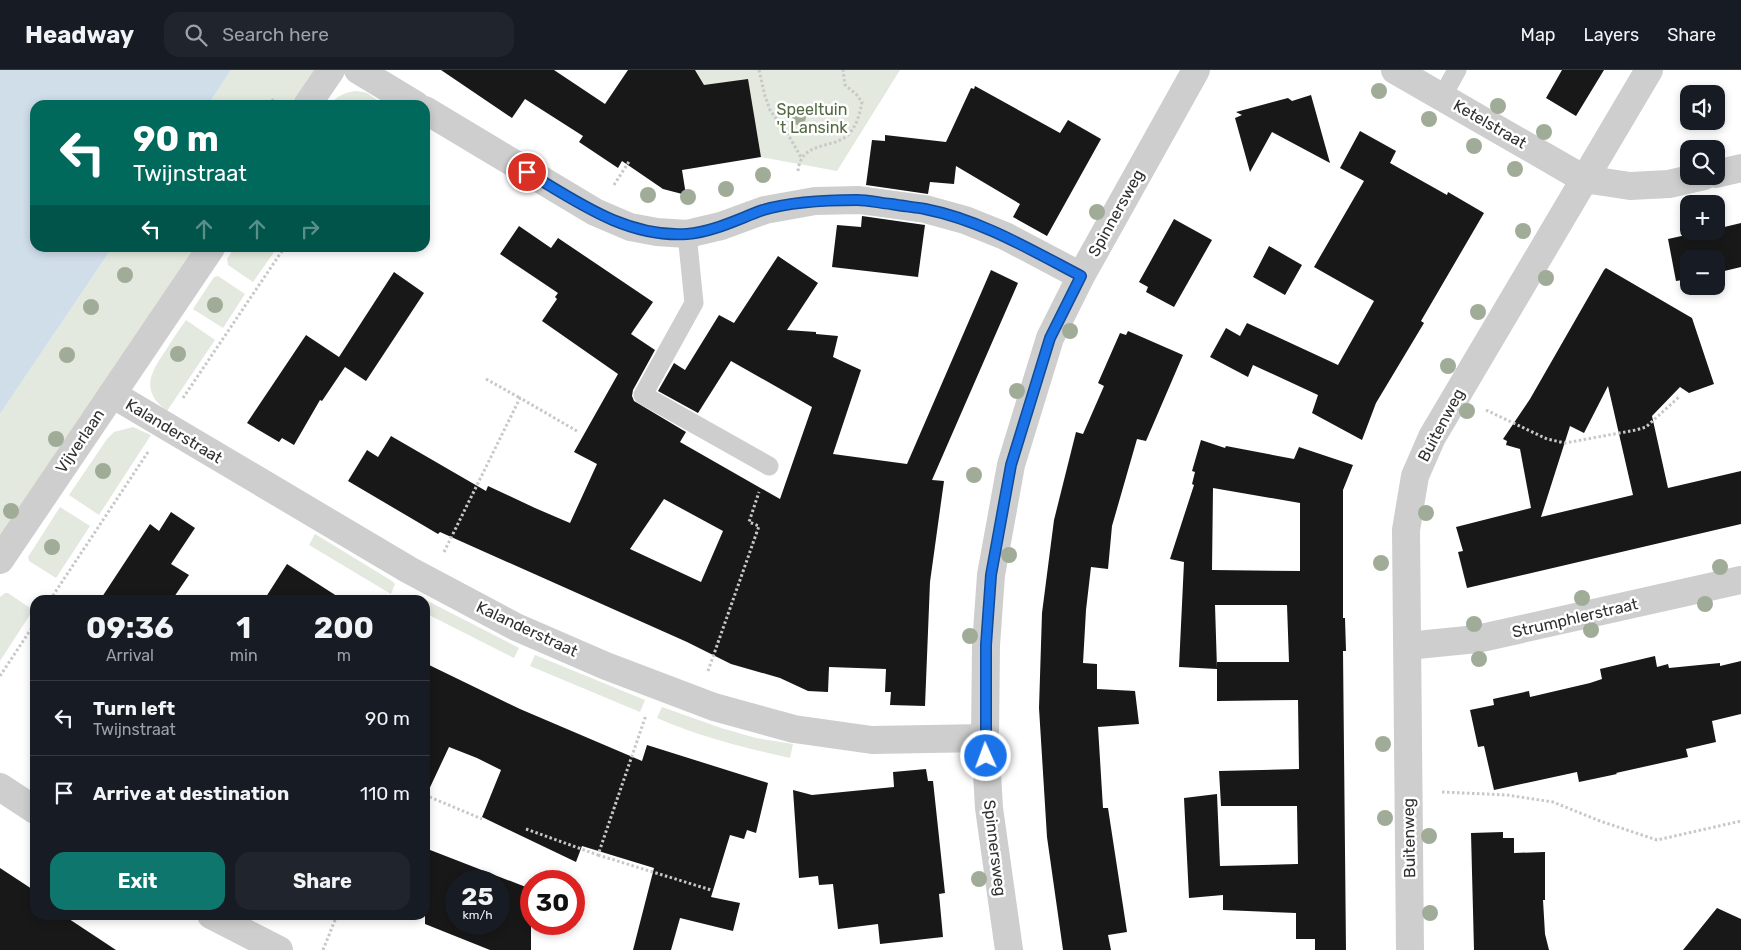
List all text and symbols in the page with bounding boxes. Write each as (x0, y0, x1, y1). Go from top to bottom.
search box (164, 12, 514, 57)
text: Headway (25, 21, 134, 49)
icon: search (182, 21, 210, 49)
text: Search here (222, 23, 329, 46)
text: Map (1521, 24, 1556, 46)
text: Layers (1584, 24, 1639, 46)
text: Share (1667, 24, 1716, 46)
map controls (1680, 85, 1725, 295)
button: sound (1680, 85, 1725, 130)
street label: Ketelstraat (1450, 95, 1530, 153)
park label: Speeltuin 't Lansink (776, 100, 848, 137)
text: 90 m (133, 118, 219, 160)
icon: left (50, 120, 115, 185)
button: search (1680, 140, 1725, 185)
pin (506, 151, 548, 193)
icon: arrive (513, 158, 541, 186)
text: Twijnstraat (133, 160, 247, 187)
street label: Spinnersweg (1084, 166, 1148, 260)
button: + (1680, 195, 1725, 240)
icon: left (137, 215, 165, 243)
icon: ahead (190, 215, 218, 243)
icon: ahead (243, 215, 271, 243)
icon: right (296, 215, 324, 243)
button: − (1680, 250, 1725, 295)
street label: Buitenweg (1414, 385, 1468, 465)
street label: Kalanderstraat (122, 395, 226, 467)
street label: Vijverlaan (52, 405, 108, 477)
street label: Strumphlerstraat (1510, 594, 1640, 642)
street label: Kalanderstraat (473, 597, 581, 661)
text: 09:36 (86, 610, 174, 646)
text: 1 (236, 610, 251, 646)
text: 200 (314, 610, 374, 646)
text: Arrival (106, 646, 154, 665)
text: min (230, 646, 258, 665)
text: m (337, 646, 351, 665)
text: Turn left (93, 697, 175, 720)
icon: left (50, 704, 78, 732)
text: 90 m (365, 707, 410, 730)
text: Twijnstraat (93, 720, 176, 739)
position arrow (959, 729, 1011, 781)
icon: arrive (50, 779, 78, 807)
text: Arrive at destination (93, 782, 289, 805)
text: 110 m (360, 782, 410, 805)
street label: Buitenweg (1399, 798, 1419, 878)
street label: Spinnersweg (980, 799, 1010, 897)
button: Exit (50, 852, 225, 910)
button: Share (235, 852, 410, 910)
speed limit sign: 30 (520, 870, 585, 935)
text: 25 (461, 882, 494, 911)
text: km/h (463, 908, 492, 922)

